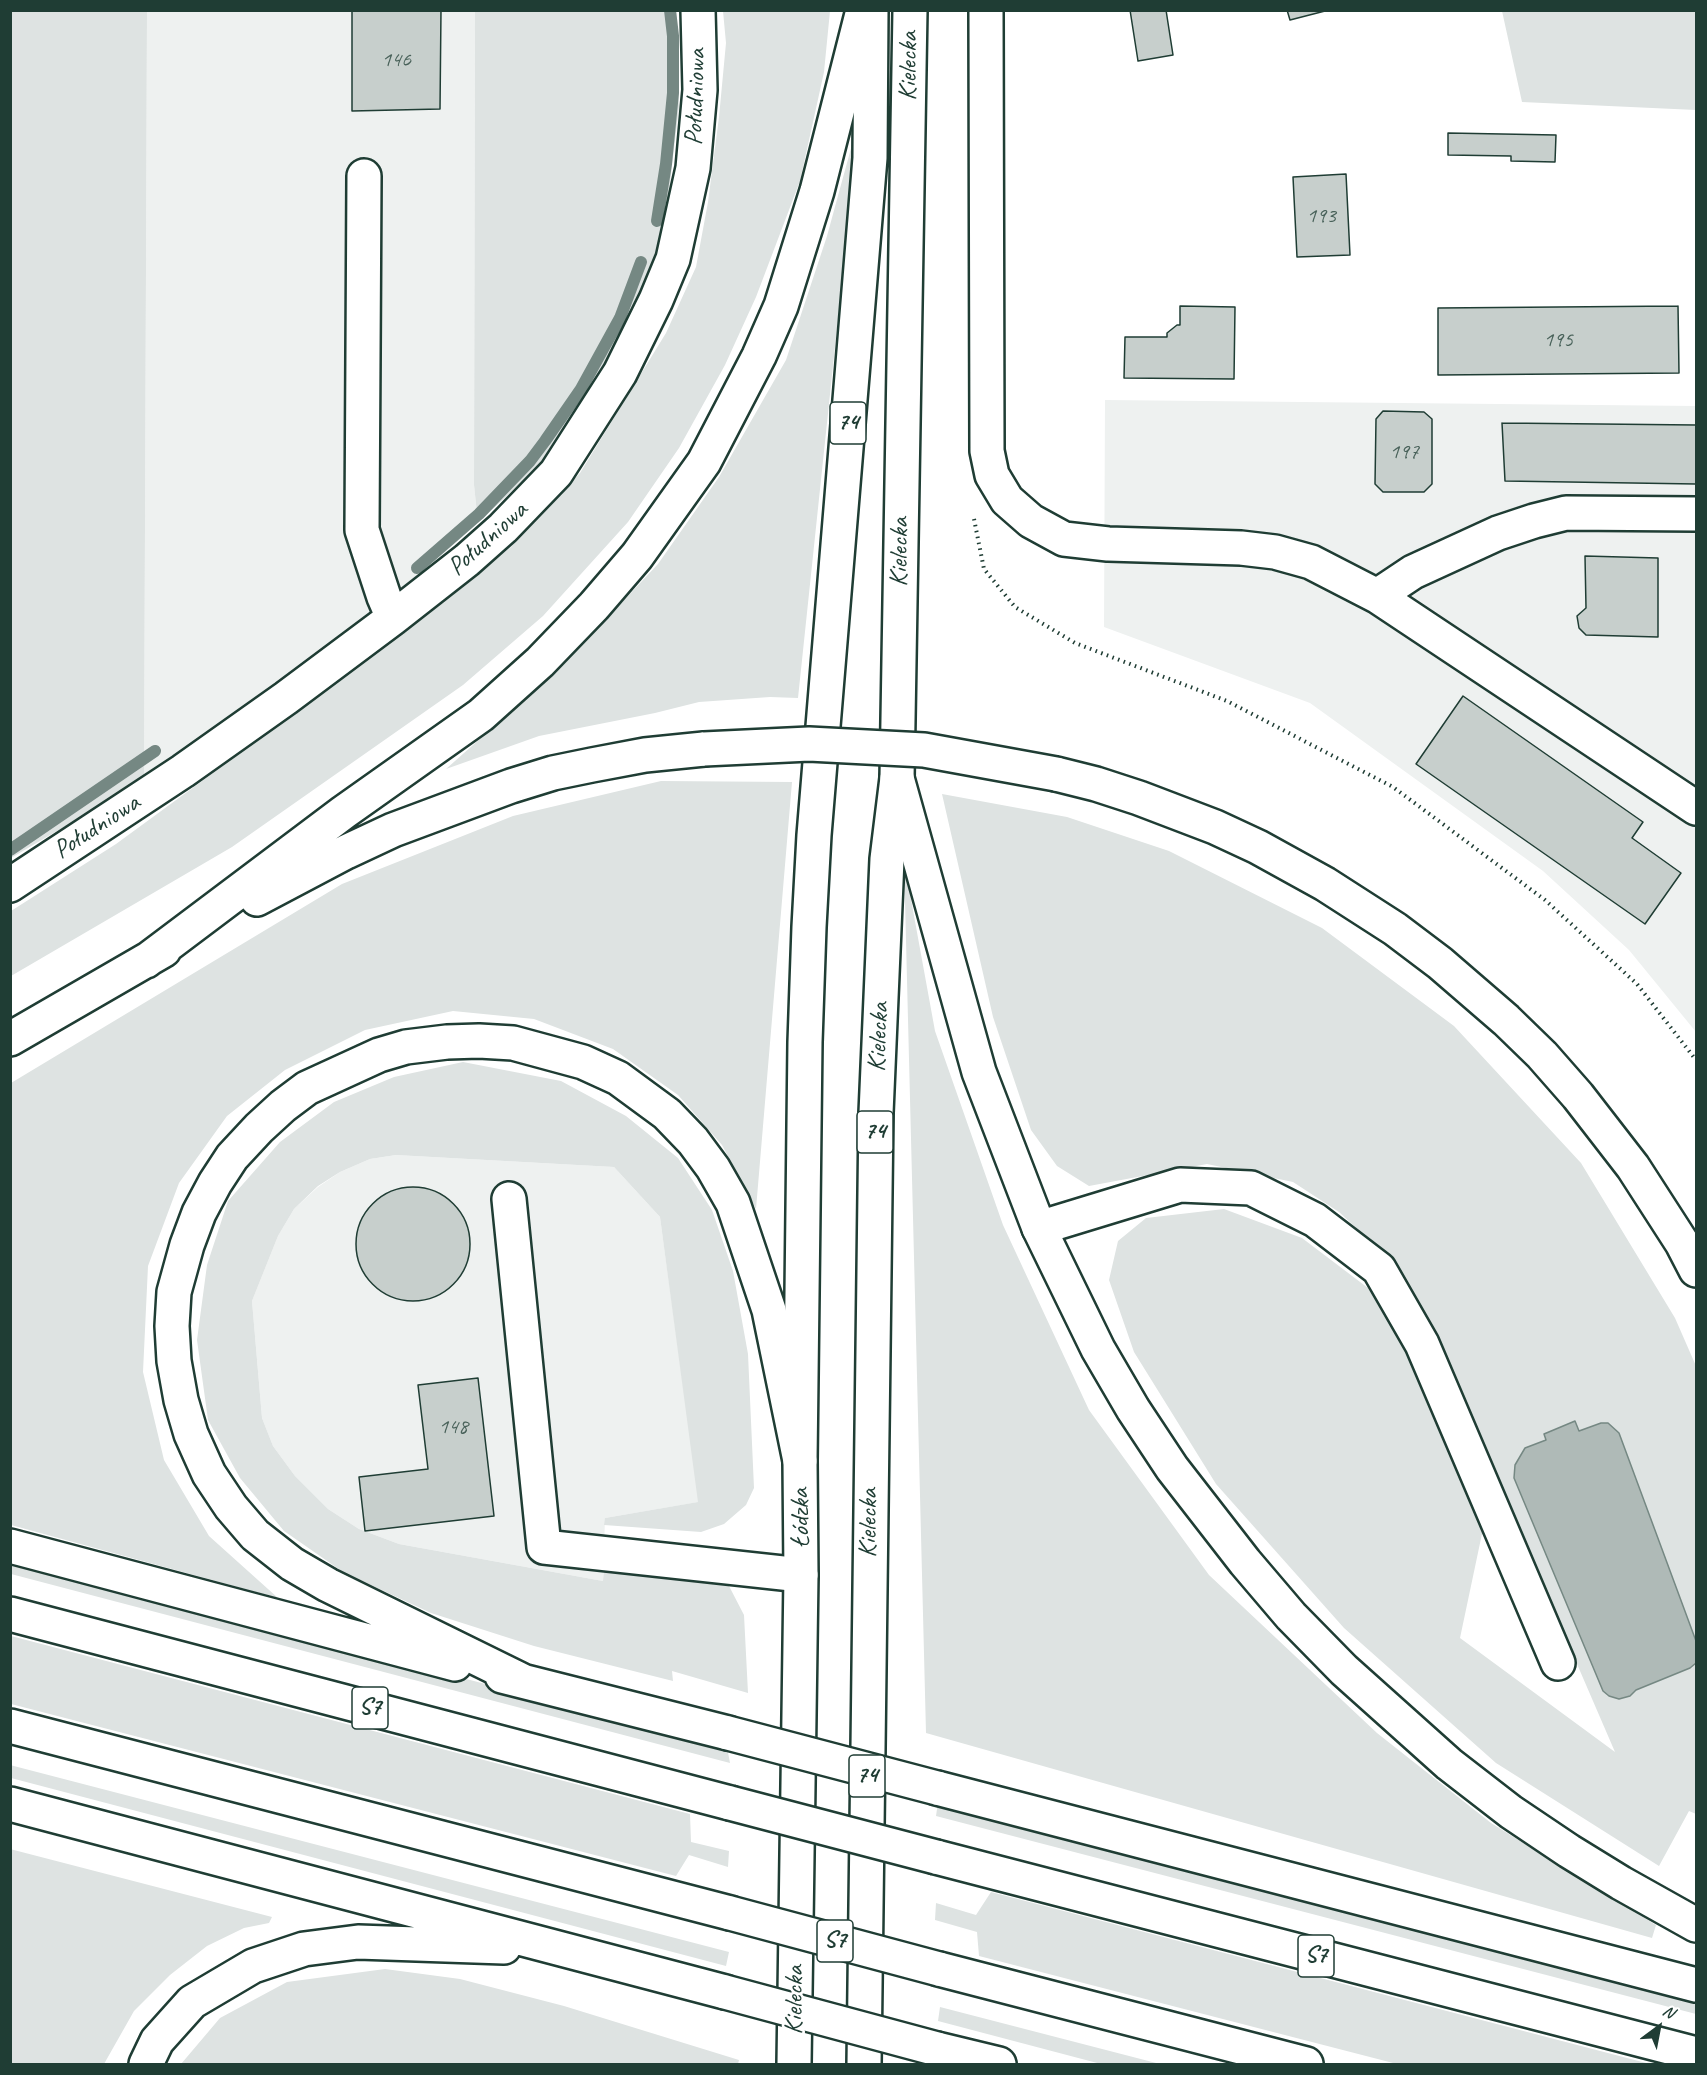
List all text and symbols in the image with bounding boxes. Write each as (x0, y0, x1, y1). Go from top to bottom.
street label: Kielecka (893, 31, 925, 101)
house number: 146 (381, 47, 411, 73)
street label: Południowa (679, 48, 713, 146)
house number: 193 (1306, 203, 1336, 229)
house number: 195 (1543, 327, 1573, 353)
road number: 74 (830, 402, 866, 444)
house number: 197 (1389, 439, 1419, 465)
street label: Południowa (442, 495, 534, 583)
street label: Kielecka (884, 517, 916, 587)
street label: Południowa (48, 788, 146, 866)
street label: Kielecka (862, 1002, 896, 1072)
road number: 74 (857, 1111, 893, 1153)
house number: 148 (438, 1414, 468, 1440)
street label: Łódzka (785, 1488, 817, 1548)
street label: Kielecka (853, 1488, 885, 1558)
road number: S7 (352, 1687, 388, 1729)
road number: 74 (849, 1755, 885, 1797)
road number: S7 (817, 1920, 853, 1962)
road number: S7 (1298, 1935, 1334, 1977)
street label: Kielecka (779, 1965, 811, 2035)
north arrow (1629, 1997, 1689, 2057)
text: N (1659, 2001, 1678, 2023)

